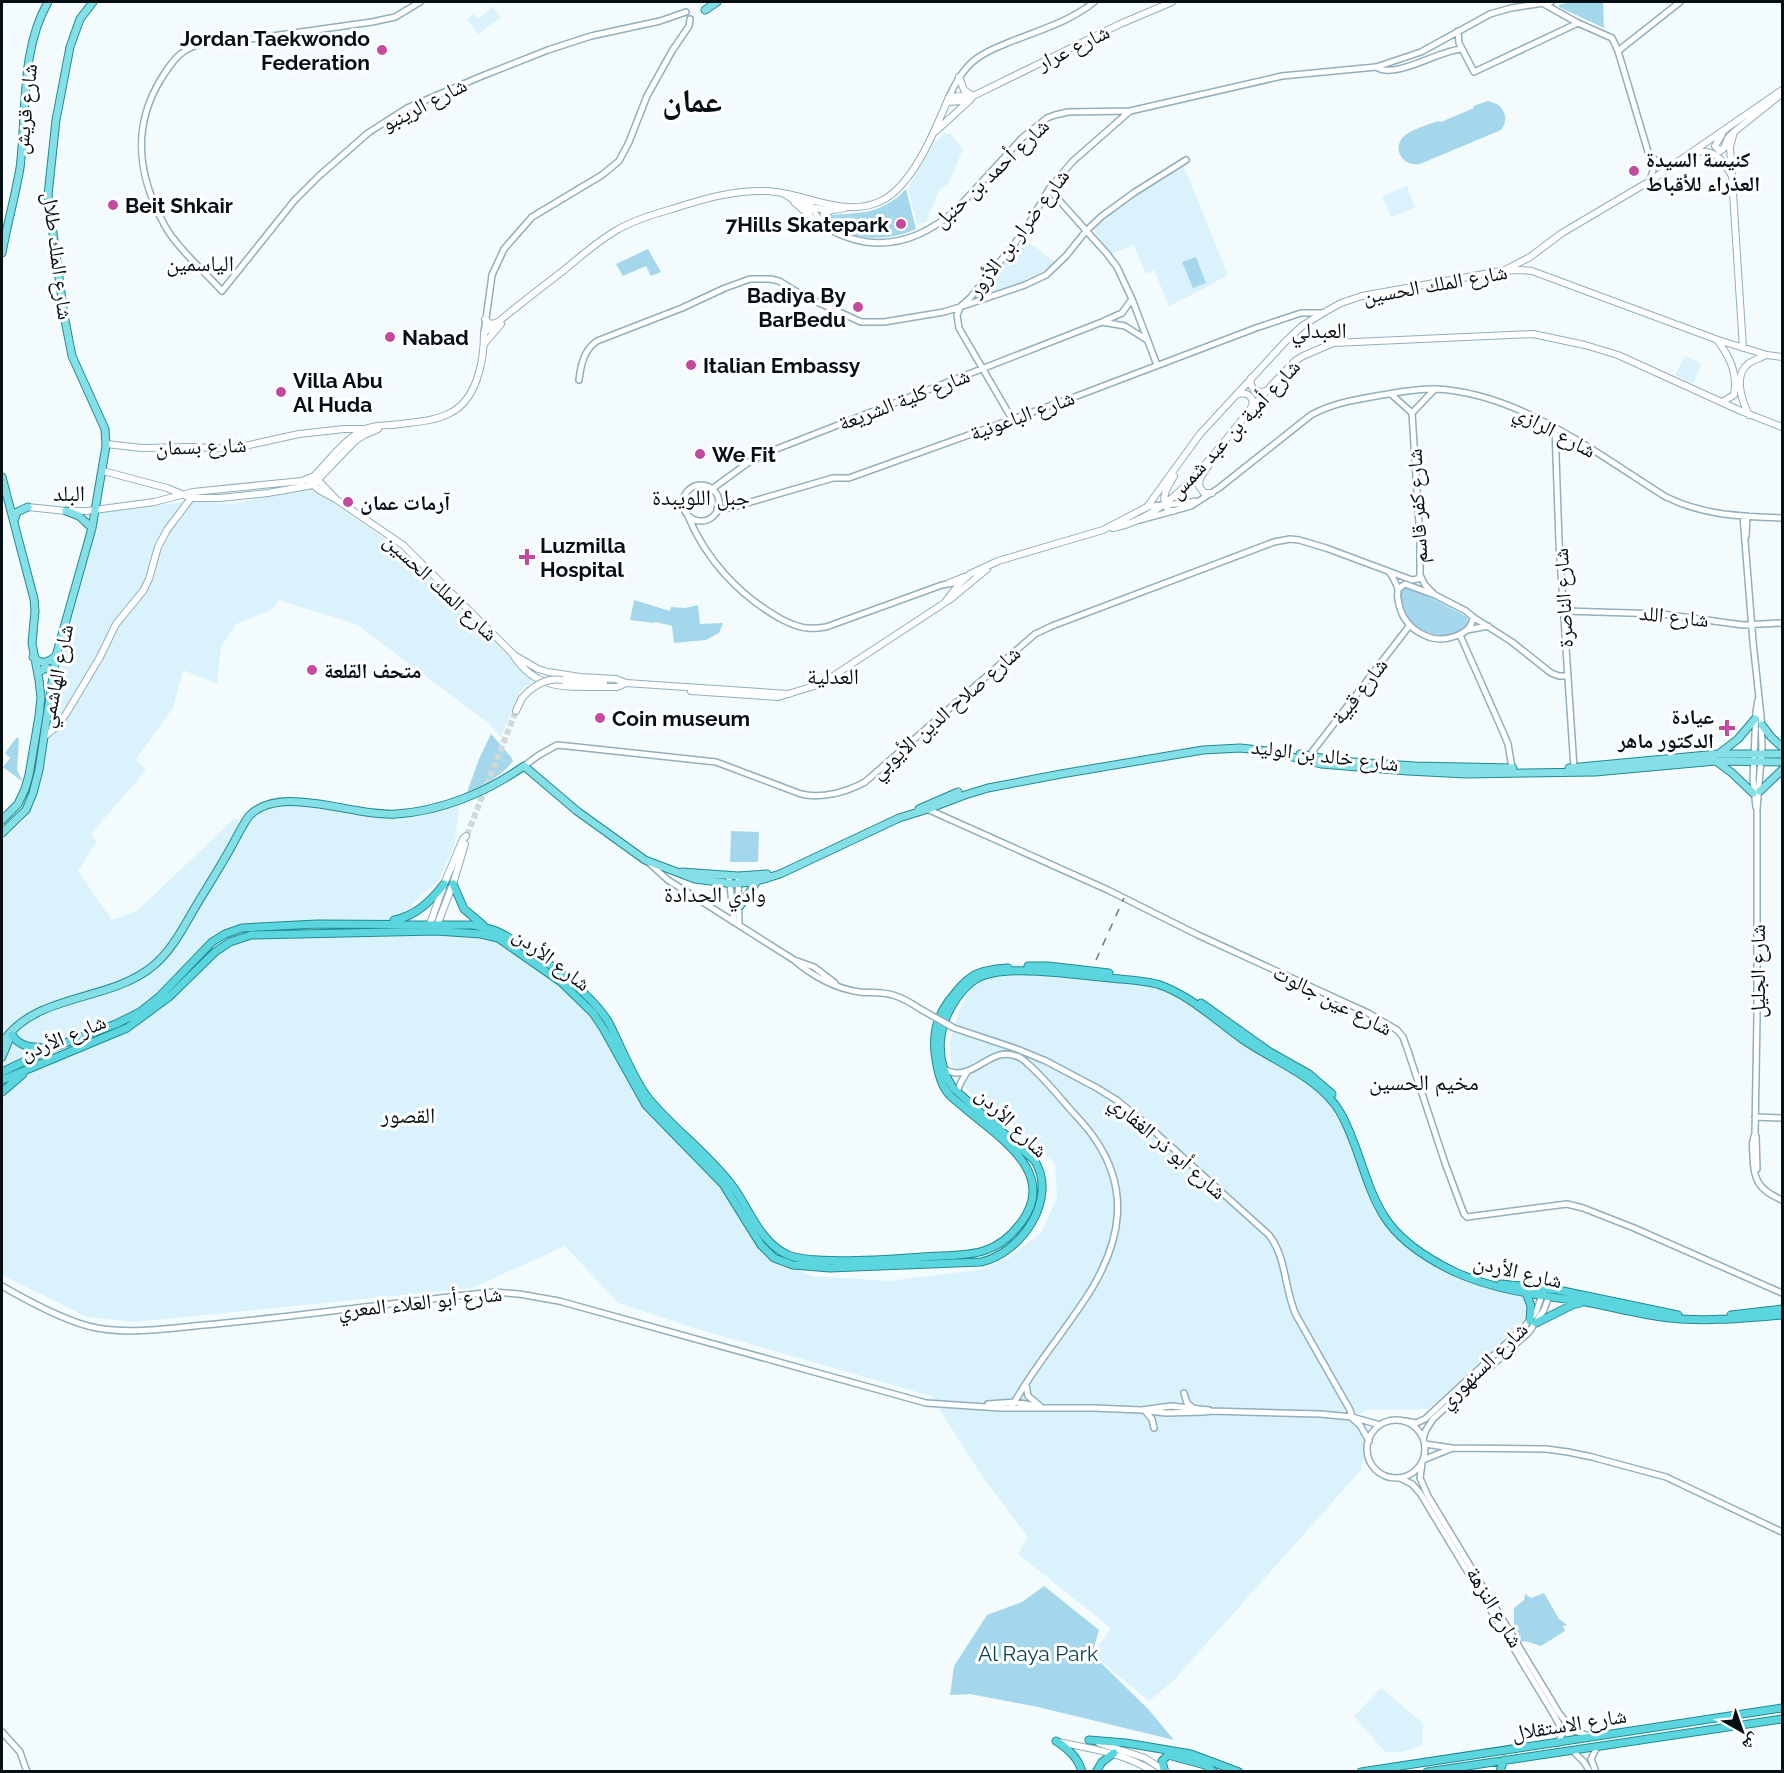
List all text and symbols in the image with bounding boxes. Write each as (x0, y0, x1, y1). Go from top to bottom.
street label: شارع عرار (1032, 19, 1114, 77)
place label: Jordan Taekwondo Federation (180, 26, 370, 75)
marker: Jordan Taekwondo Federation (375, 43, 389, 57)
street label: شارع قريش (8, 62, 43, 156)
street label: شارع الرينبو (377, 72, 471, 137)
district label: عمان (662, 81, 722, 120)
street label: شارع أحمد بن حنبل (928, 113, 1055, 234)
place label: كنيسة السيدة العذراء للأقباط (1646, 147, 1760, 196)
street label: شارع ضرار بن الأزور (961, 164, 1075, 303)
marker: كنيسة السيدة العذراء للأقباط (1627, 164, 1641, 178)
street label: شارع الملك طلال (37, 191, 78, 321)
place label: Beit Shkair (125, 193, 233, 218)
marker: Beit Shkair (106, 198, 120, 212)
place label: 7Hills Skatepark (725, 212, 889, 237)
marker: 7Hills Skatepark (894, 217, 908, 231)
district label: الياسمين (166, 250, 234, 277)
street label: شارع الملك الحسين (1361, 259, 1510, 310)
place label: Badiya By BarBedu (747, 283, 846, 332)
marker: Badiya By BarBedu (851, 300, 865, 314)
district label: العبدلي (1291, 317, 1347, 348)
place label: Nabad (402, 325, 469, 350)
marker: Nabad (383, 330, 397, 344)
place label: Italian Embassy (703, 353, 861, 378)
street label: شارع أمية بن عبد شمس (1163, 354, 1306, 505)
marker: Italian Embassy (684, 358, 698, 372)
street label: شارع كلية الشريعة (835, 362, 974, 436)
place label: Villa Abu Al Huda (293, 368, 383, 417)
marker: Villa Abu Al Huda (274, 385, 288, 399)
street label: شارع الباعونية (966, 385, 1078, 446)
street label: شارع الرازي (1508, 399, 1600, 467)
street label: شارع بسمان (155, 432, 247, 461)
place label: We Fit (712, 442, 776, 467)
marker: We Fit (693, 447, 707, 461)
street label: شارع كفر قاسم (1402, 448, 1434, 564)
district label: البلد (53, 480, 85, 506)
district label: جبل اللويبدة (652, 484, 750, 511)
place label: آرمات عمان (360, 490, 450, 515)
marker: آرمات عمان (341, 495, 355, 509)
street label: شارع الملك الحسين (378, 528, 503, 647)
place label: Luzmilla Hospital (540, 533, 626, 582)
street label: شارع الناصرة (1548, 547, 1579, 648)
marker: Luzmilla Hospital (518, 548, 536, 566)
street label: شارع اللد (1638, 600, 1710, 633)
street label: شارع الهاشمي (34, 622, 83, 731)
street label: شارع صلاح الدين الأيوبي (865, 640, 1028, 787)
street label: شارع قبية (1325, 653, 1393, 730)
place label: متحف القلعة (324, 658, 421, 683)
marker: متحف القلعة (305, 663, 319, 677)
district label: العدلية (807, 663, 859, 689)
place label: عيادة الدكتور ماهر (1617, 704, 1714, 753)
place label: Coin museum (612, 706, 750, 731)
marker: Coin museum (593, 711, 607, 725)
marker: عيادة الدكتور ماهر (1718, 719, 1736, 737)
street label: شارع خالد بن الوليد (1250, 734, 1400, 777)
district label: وادي الحدادة (664, 881, 766, 912)
street label: شارع الأردن (508, 922, 596, 997)
street label: شارع الجليل (1745, 924, 1771, 1018)
street label: شارع عين جالوت (1269, 959, 1397, 1042)
street label: شارع الأردن (16, 1009, 110, 1066)
district label: مخيم الحسين (1369, 1069, 1479, 1097)
street label: شارع الأردن (970, 1082, 1053, 1163)
street label: شارع أبو ذر الغفاري (1102, 1090, 1231, 1208)
district label: القصور (380, 1102, 435, 1128)
street label: شارع الأردن (1471, 1249, 1565, 1294)
street label: شارع أبو العلاء المعري (337, 1281, 504, 1327)
street label: شارع السنهوري (1433, 1317, 1536, 1417)
street label: شارع النزهة (1460, 1562, 1529, 1652)
park label: Al Raya Park (978, 1641, 1098, 1666)
north arrow (1712, 1701, 1772, 1761)
street label: شارع الاستقلال (1510, 1703, 1628, 1746)
text: ش (1739, 1729, 1764, 1755)

